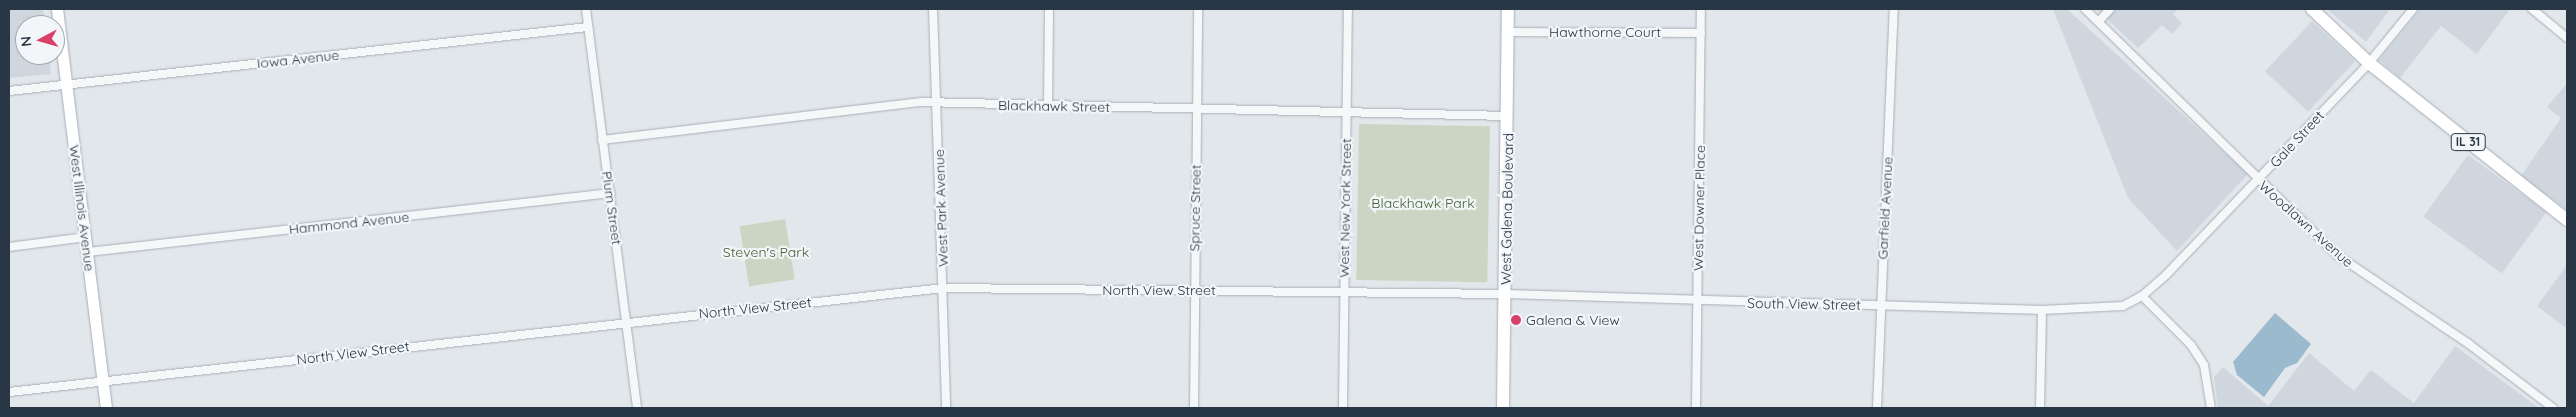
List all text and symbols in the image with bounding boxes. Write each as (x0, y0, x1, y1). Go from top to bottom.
north arrow (15, 15, 65, 65)
street label: Hawthorne Court (1549, 24, 1661, 40)
text: N (17, 35, 36, 48)
street label: Iowa Avenue (256, 46, 340, 72)
street label: Blackhawk Street (998, 97, 1110, 115)
street label: Gale Street (2266, 107, 2328, 171)
road number: IL 31 (2450, 132, 2486, 152)
street label: West Galena Boulevard (1497, 133, 1517, 285)
street label: West New York Street (1335, 138, 1355, 278)
street label: West Illinois Avenue (66, 144, 98, 272)
street label: West Downer Place (1690, 145, 1708, 271)
street label: West Park Avenue (931, 149, 951, 267)
street label: Garfield Avenue (1874, 156, 1896, 260)
street label: Spruce Street (1186, 164, 1204, 252)
street label: Plum Street (599, 170, 625, 246)
street label: Woodlawn Avenue (2256, 177, 2356, 271)
park label: Blackhawk Park (1371, 195, 1475, 211)
street label: Hammond Avenue (288, 208, 410, 238)
park label: Steven's Park (723, 244, 809, 260)
street label: North View Street (1102, 282, 1216, 298)
street label: North View Street (698, 294, 812, 322)
street label: South View Street (1747, 295, 1861, 313)
place label: Galena & View (1526, 312, 1620, 328)
marker: Galena & View (1510, 314, 1522, 326)
street label: North View Street (296, 338, 410, 368)

